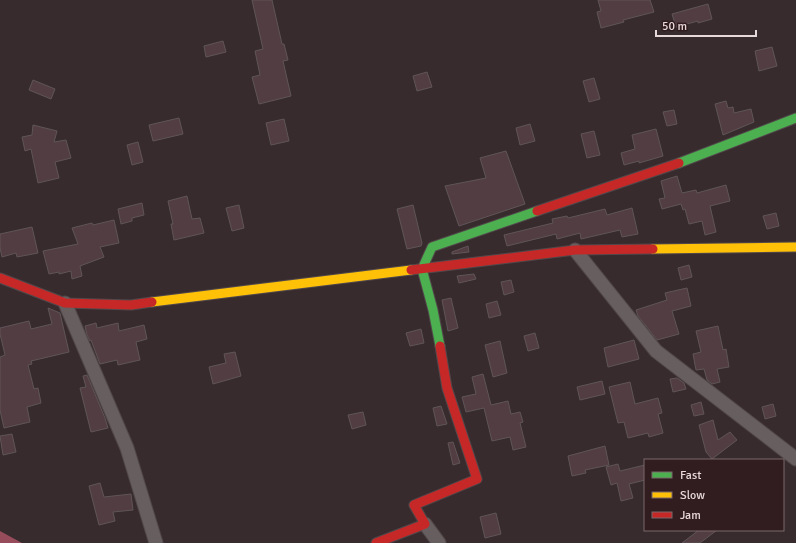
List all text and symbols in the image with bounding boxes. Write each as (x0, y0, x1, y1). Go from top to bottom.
scale bar (656, 12, 756, 38)
text: 50 m (662, 19, 687, 34)
legend (644, 459, 784, 531)
text: Fast (680, 468, 701, 483)
text: Slow (680, 488, 705, 503)
text: Jam (680, 508, 701, 523)

